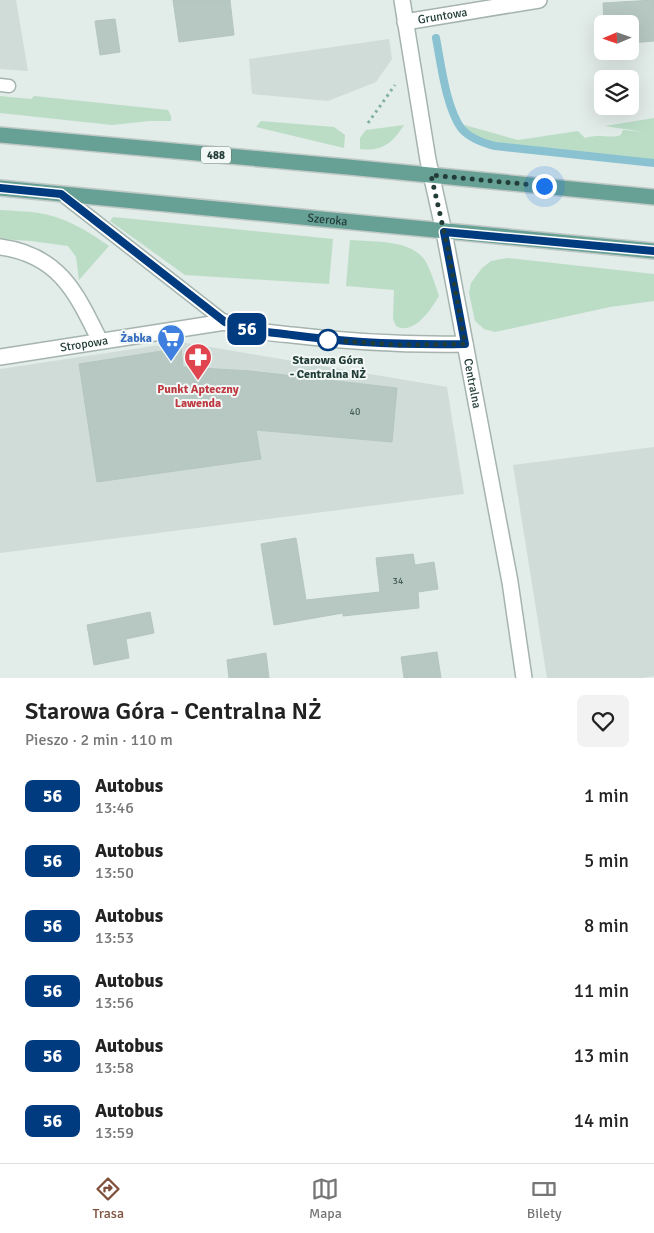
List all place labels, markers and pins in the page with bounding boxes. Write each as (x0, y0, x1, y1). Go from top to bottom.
supermarket icon: Żabka (156, 323, 186, 362)
marker: Starowa Góra - Centralna NŻ (317, 329, 339, 351)
place label: Żabka (120, 331, 152, 346)
pharmacy icon: Punkt Apteczny Lawenda (183, 342, 213, 381)
place label: Starowa Góra - Centralna NŻ (290, 353, 366, 382)
place label: Punkt Apteczny Lawenda (157, 382, 239, 411)

